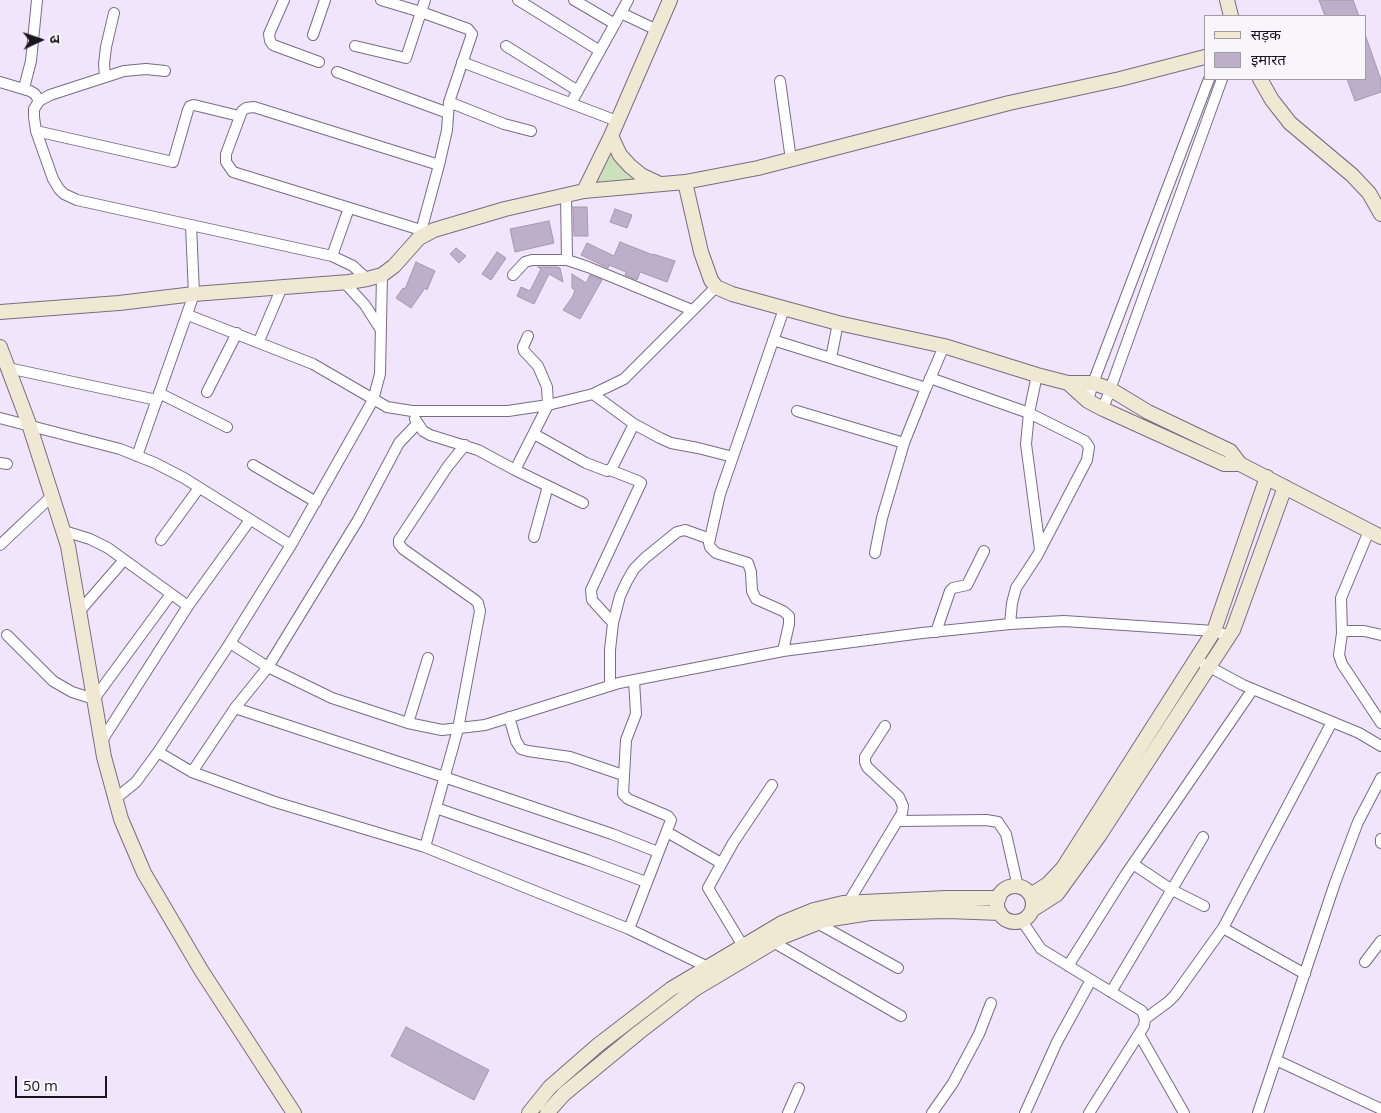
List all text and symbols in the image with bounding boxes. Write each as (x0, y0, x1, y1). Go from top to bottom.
north arrow (15, 15, 65, 65)
legend (1204, 15, 1366, 80)
text: सड़क (1251, 24, 1281, 44)
text: उ (46, 35, 65, 44)
text: इमारत (1251, 49, 1286, 69)
scale bar (18, 1066, 110, 1098)
text: 50 m (23, 1075, 58, 1095)

